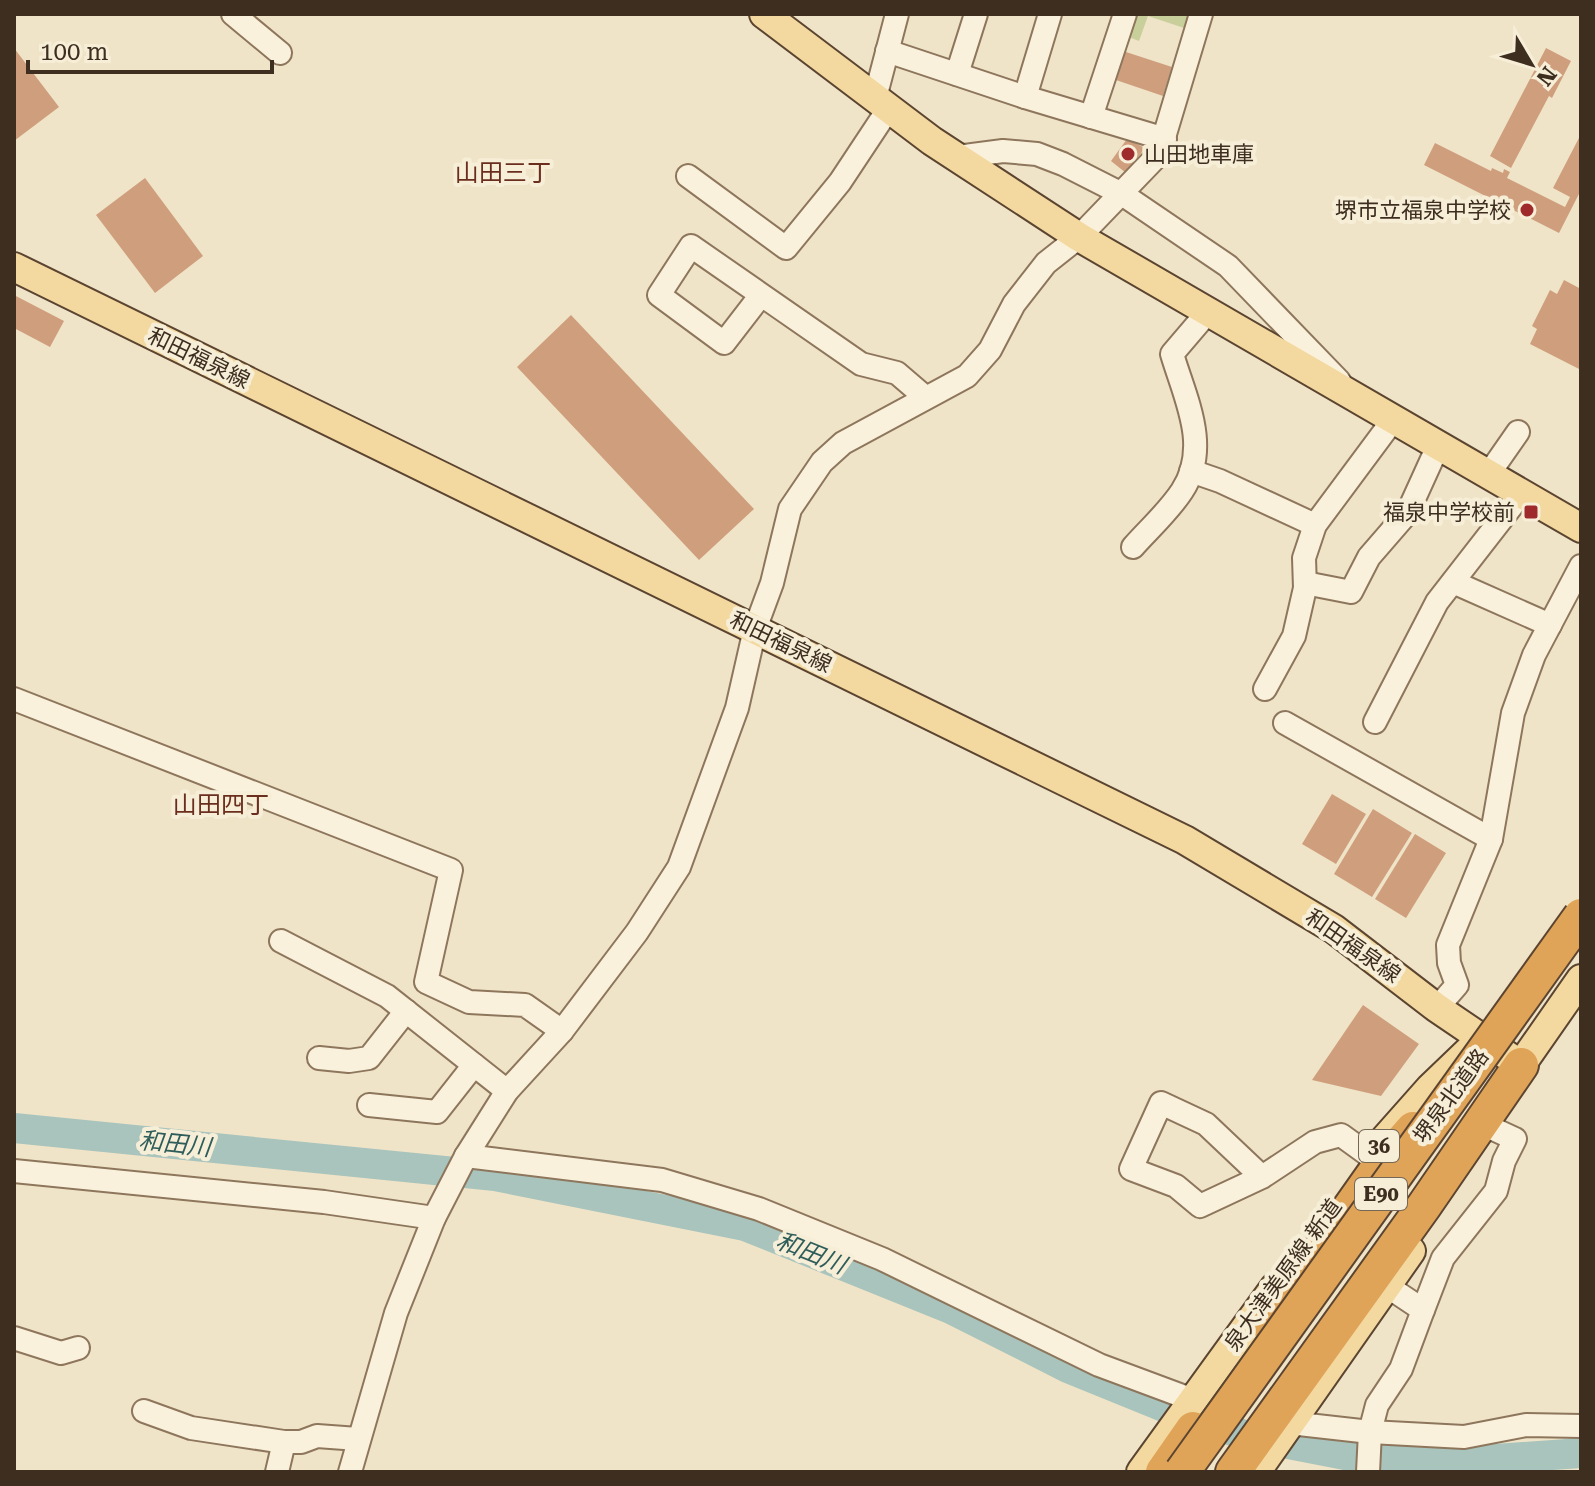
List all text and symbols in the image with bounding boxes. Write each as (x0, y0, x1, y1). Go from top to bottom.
scale bar (28, 24, 272, 74)
north arrow (1491, 24, 1571, 104)
text: 100 m (40, 38, 108, 66)
text: N (1531, 62, 1561, 90)
place label: 山田地車庫 (1144, 142, 1254, 167)
marker: 山田地車庫 (1119, 145, 1137, 163)
district label: 山田三丁 (455, 159, 551, 187)
place label: 堺市立福泉中学校 (1335, 198, 1511, 223)
marker: 堺市立福泉中学校 (1518, 201, 1536, 219)
street label: 和田福泉線 (144, 323, 254, 393)
place label: 福泉中学校前 (1383, 500, 1515, 525)
marker: 福泉中学校前 (1522, 503, 1540, 521)
street label: 和田福泉線 (726, 607, 836, 677)
district label: 山田四丁 (173, 791, 269, 819)
street label: 和田福泉線 (1301, 904, 1405, 988)
street label: 堺泉北道路 (1409, 1044, 1493, 1148)
water label: 和田川 (138, 1126, 215, 1162)
road number: 36 (1359, 1130, 1399, 1162)
road number: E90 (1355, 1178, 1407, 1210)
street label: 泉大津美原線 新道 (1220, 1194, 1346, 1356)
water label: 和田川 (772, 1227, 852, 1281)

